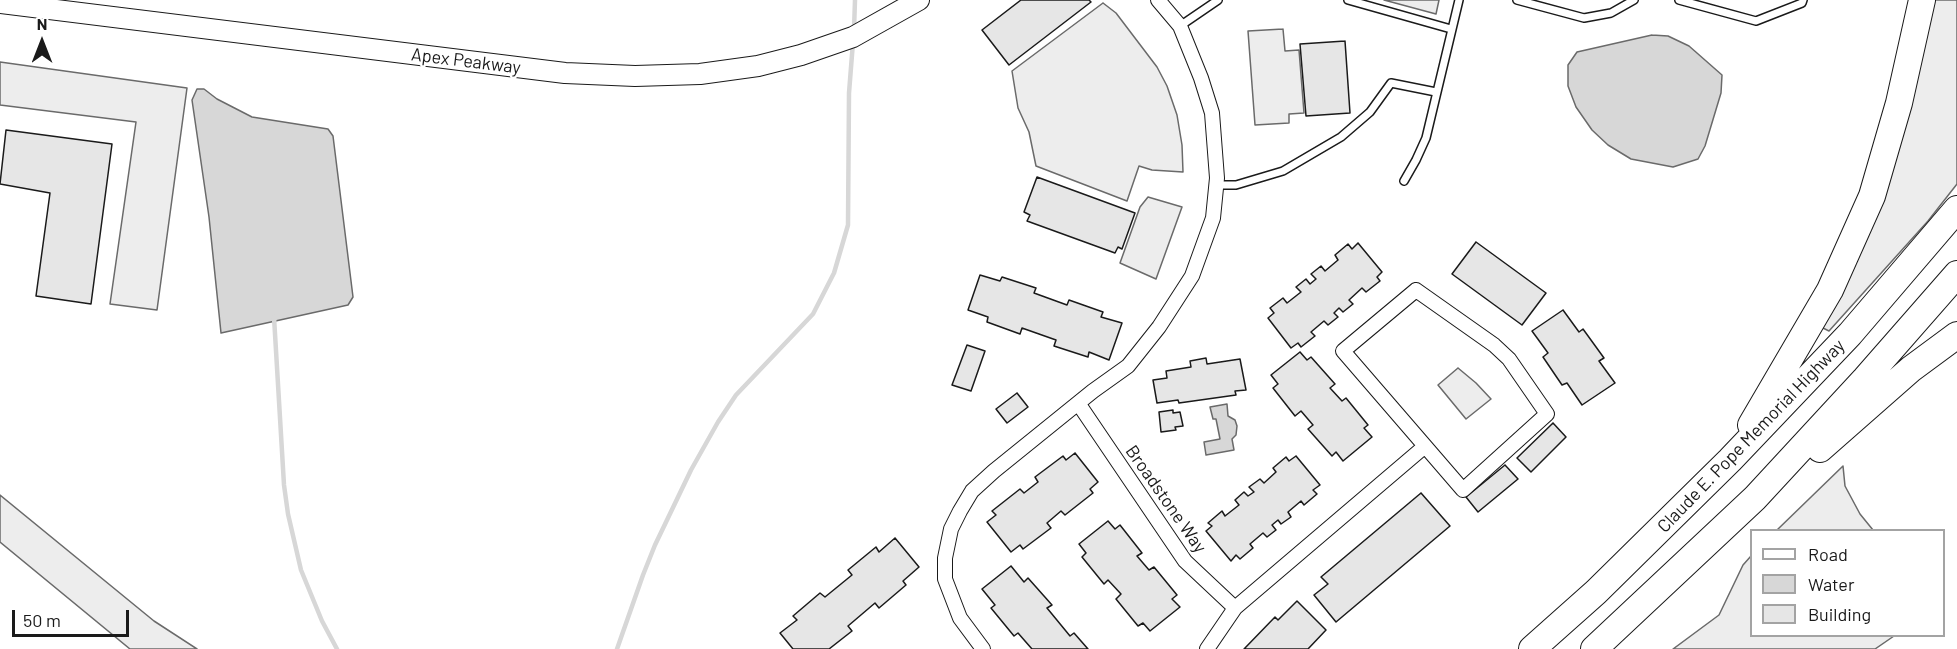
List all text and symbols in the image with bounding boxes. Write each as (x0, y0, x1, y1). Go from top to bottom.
north arrow (12, 12, 72, 72)
text: N (37, 14, 47, 33)
street label: Apex Peakway (410, 44, 522, 78)
street label: Claude E. Pope Memorial Highway (1653, 335, 1849, 537)
street label: Broadstone Way (1121, 441, 1211, 557)
legend (1750, 529, 1945, 637)
text: Road (1808, 543, 1848, 565)
text: Water (1808, 573, 1855, 595)
scale bar (15, 598, 132, 636)
text: Building (1808, 603, 1871, 625)
text: 50 m (23, 609, 61, 631)

